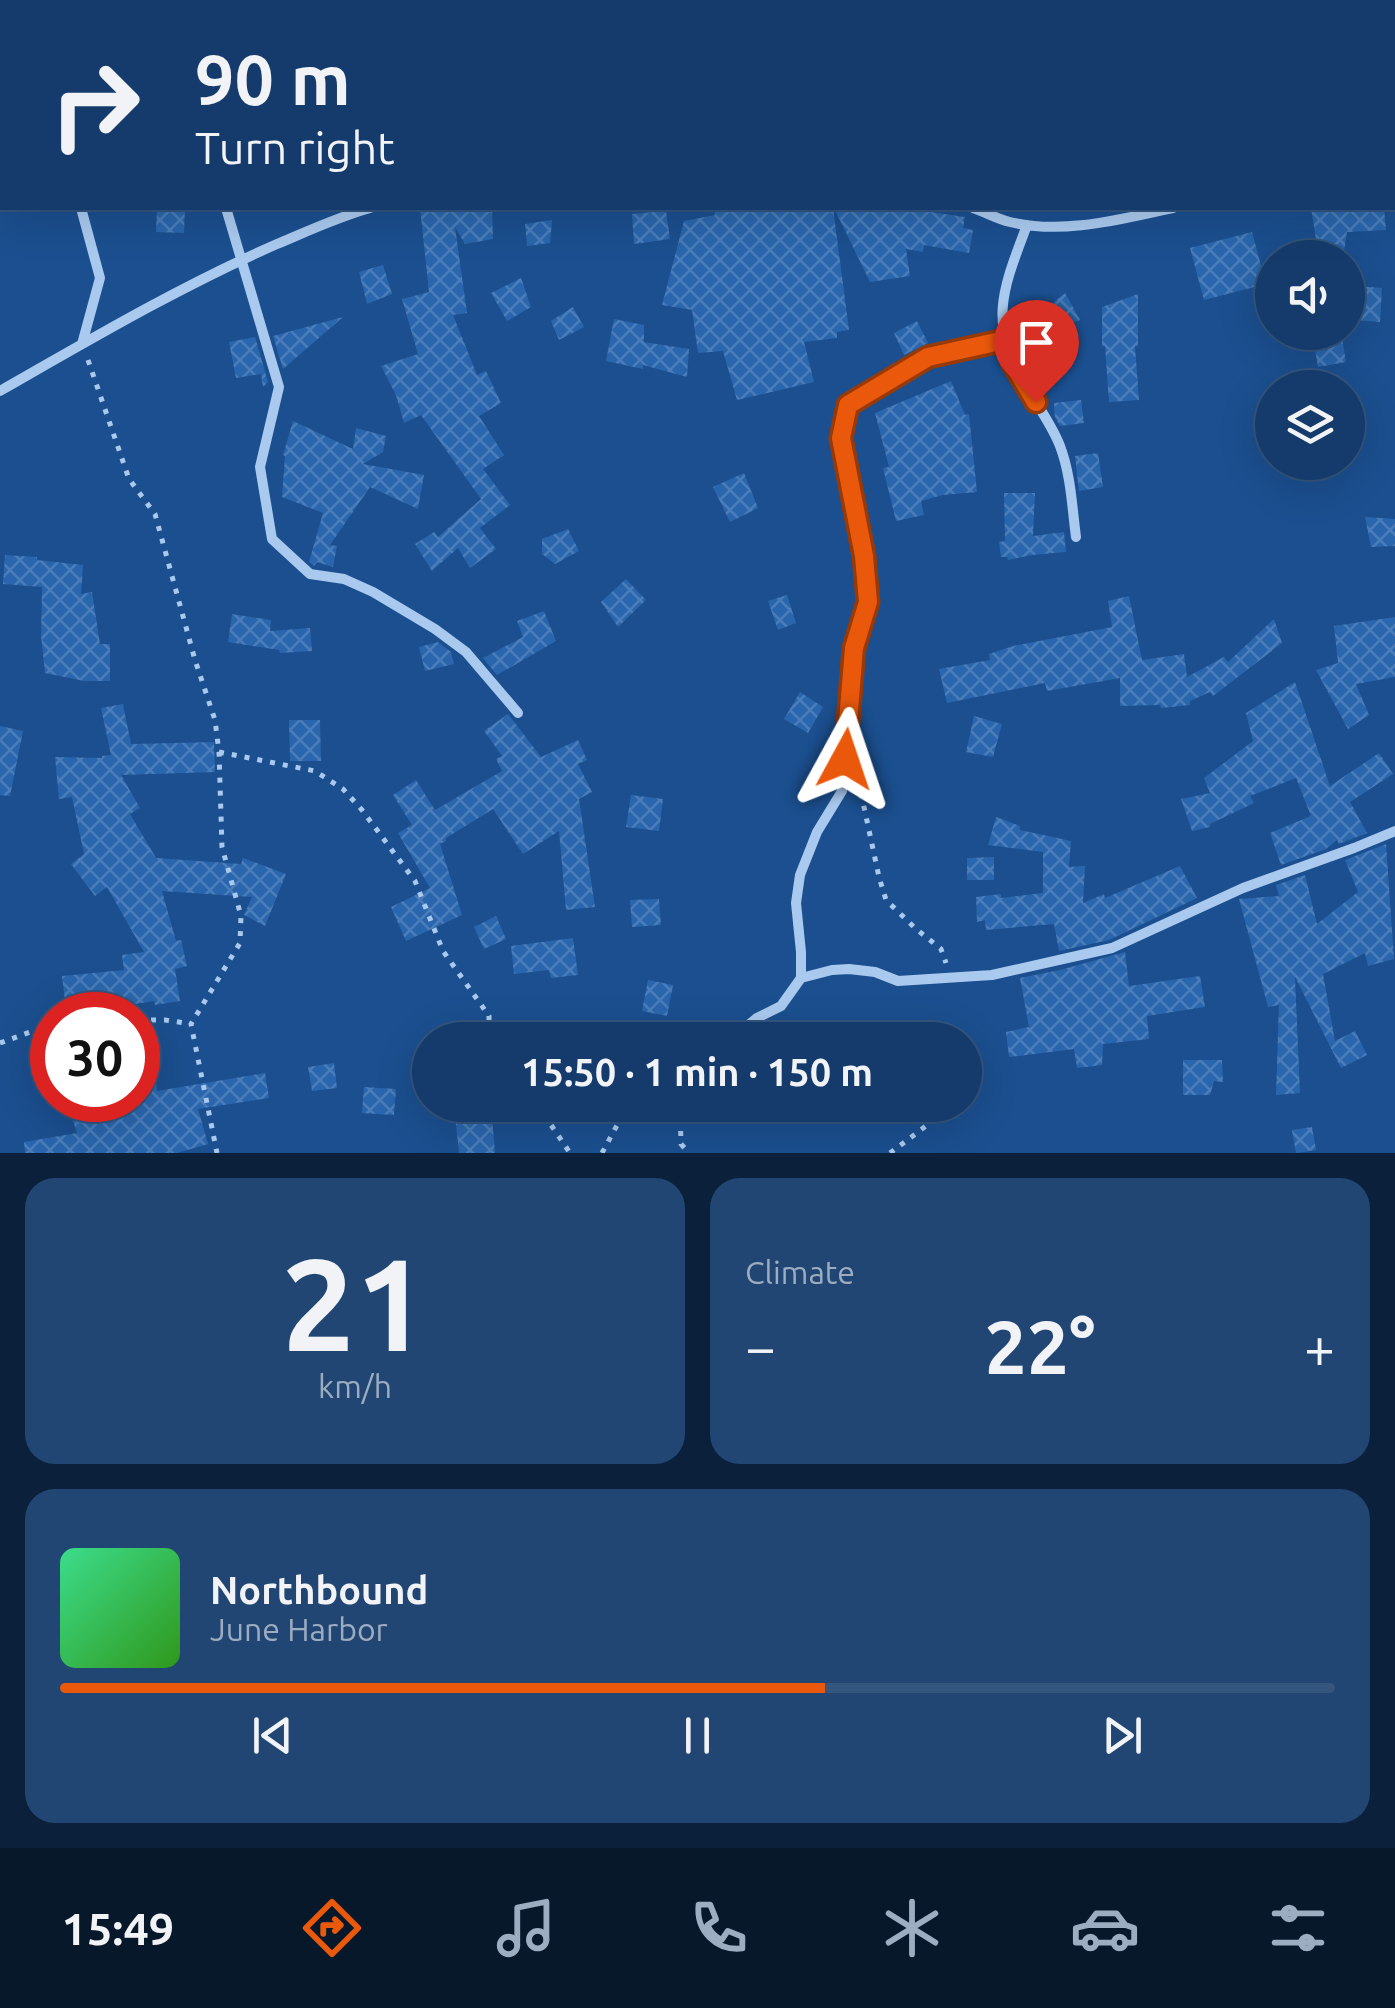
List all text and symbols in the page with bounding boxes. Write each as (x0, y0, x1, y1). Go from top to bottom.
icon: right (30, 40, 160, 170)
text: 90 m (195, 40, 351, 118)
text: Turn right (195, 122, 395, 173)
map controls (1255, 240, 1365, 480)
button: sound (1255, 240, 1365, 350)
pin (994, 300, 1079, 403)
icon: arrive (1009, 315, 1064, 370)
button: layers (1255, 370, 1365, 480)
position arrow (793, 707, 897, 811)
speed limit sign: 30 (30, 992, 160, 1122)
text: 15:50 · 1 min · 150 m (521, 1051, 873, 1093)
text: 21 (282, 1230, 428, 1376)
text: Climate (745, 1254, 855, 1290)
text: 22° (984, 1304, 1096, 1388)
text: − (745, 1316, 776, 1377)
text: + (1304, 1316, 1335, 1377)
text: km/h (318, 1368, 392, 1404)
text: Northbound (210, 1569, 428, 1611)
text: June Harbor (210, 1611, 388, 1647)
icon: previous (245, 1708, 300, 1763)
icon: pause (670, 1708, 725, 1763)
icon: next (1095, 1708, 1150, 1763)
icon: directions (297, 1893, 367, 1963)
icon: music (491, 1893, 561, 1963)
icon: phone (684, 1893, 754, 1963)
icon: climate (877, 1893, 947, 1963)
icon: car (1070, 1893, 1140, 1963)
icon: filters (1263, 1893, 1333, 1963)
text: 15:49 (62, 1903, 174, 1954)

